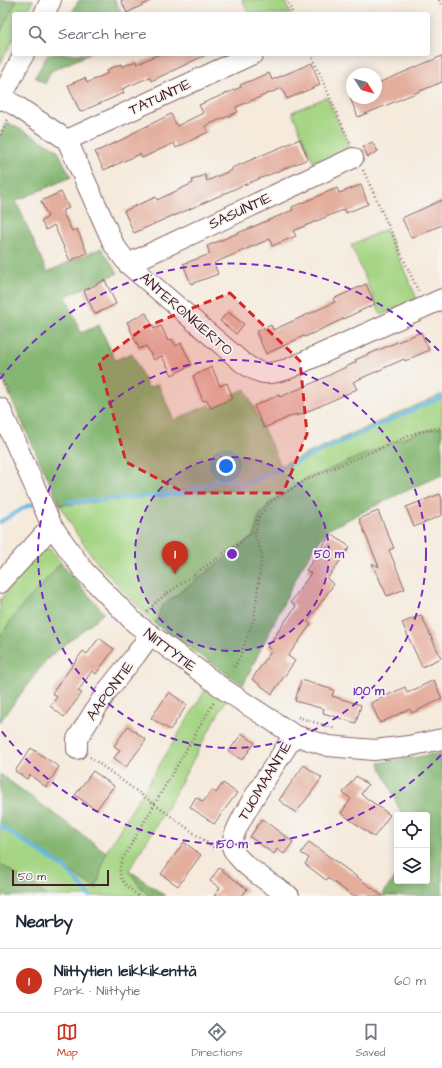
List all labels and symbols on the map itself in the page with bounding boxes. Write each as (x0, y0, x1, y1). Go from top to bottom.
north arrow (346, 68, 382, 104)
street label: TATUNTIE (125, 73, 195, 121)
street label: SASUNTIE (205, 187, 275, 235)
street label: ANTERONKIERTO (135, 267, 237, 361)
your location (216, 456, 236, 476)
pin: 1 (162, 541, 188, 574)
text: 50 m (314, 546, 345, 563)
centre of rings (225, 547, 239, 561)
street label: NIITTYTIE (139, 623, 201, 677)
street label: AAPONTIE (81, 657, 139, 725)
text: 100 m (354, 683, 385, 700)
street label: TUOMAANTIE (233, 737, 297, 825)
text: 150 m (216, 836, 249, 853)
scale bar (12, 868, 109, 887)

